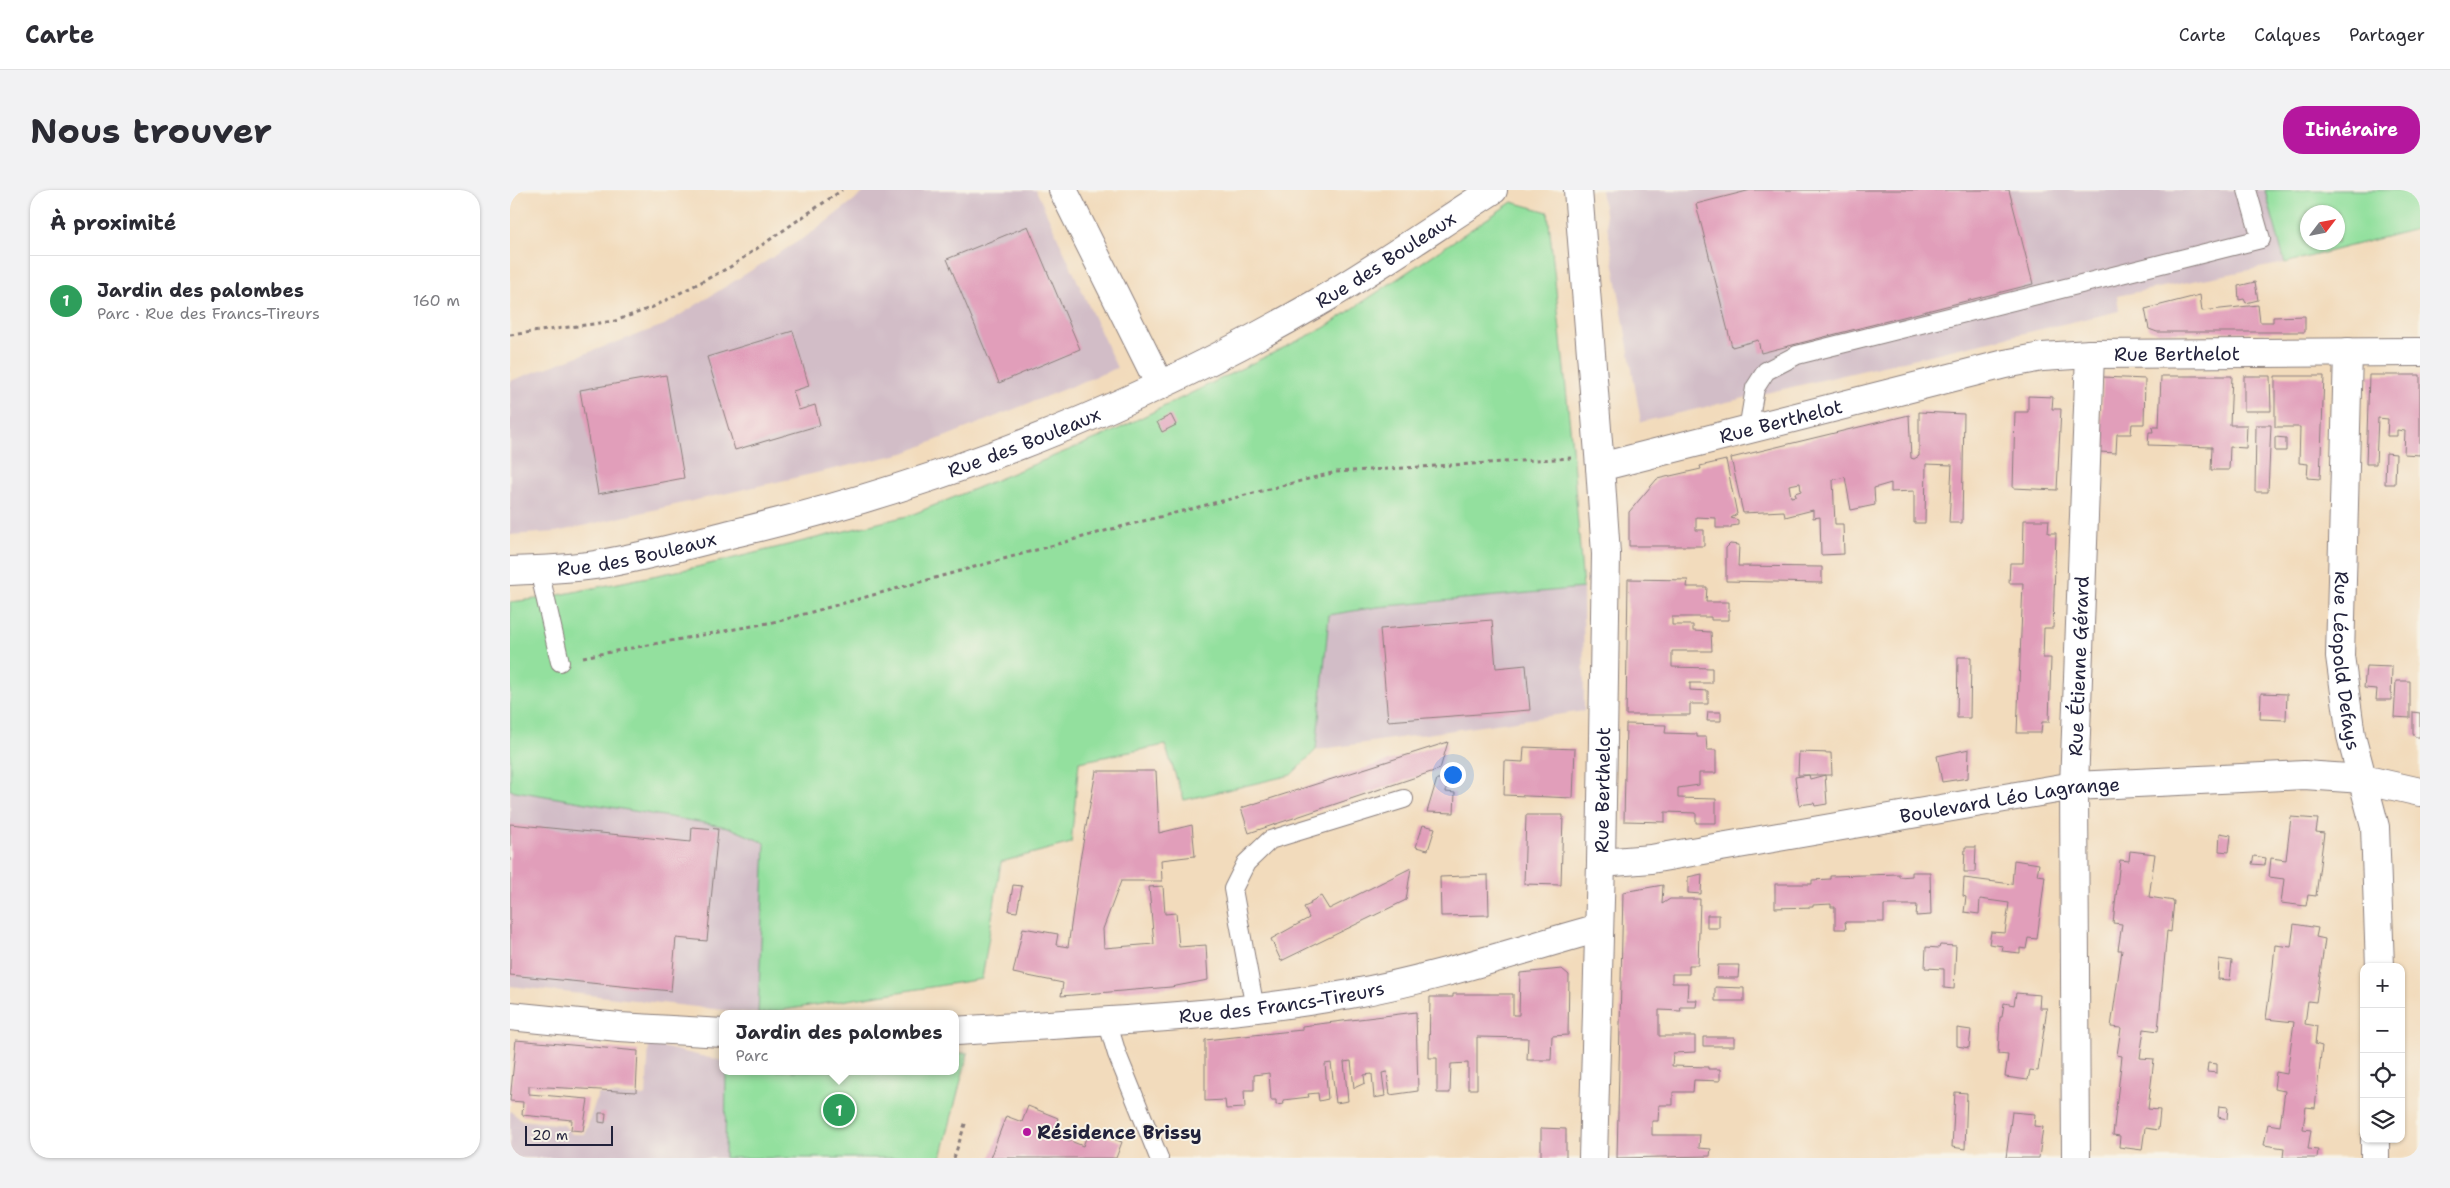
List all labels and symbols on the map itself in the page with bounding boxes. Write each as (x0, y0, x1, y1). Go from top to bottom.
north arrow (2300, 205, 2345, 250)
street label: Rue des Bouleaux (1311, 206, 1461, 314)
street label: Rue Berthelot (2114, 341, 2240, 367)
street label: Rue Berthelot (1717, 394, 1845, 449)
street label: Rue des Bouleaux (945, 402, 1104, 483)
street label: Rue des Bouleaux (556, 526, 719, 582)
street label: Rue Léopold Defays (2327, 571, 2366, 753)
street label: Rue Étienne Gérard (2063, 575, 2095, 757)
street label: Rue Berthelot (1589, 727, 1616, 853)
your location (1440, 762, 1466, 788)
street label: Boulevard Léo Lagrange (1898, 772, 2121, 829)
street label: Rue des Francs-Tireurs (1178, 976, 1387, 1029)
pin: 1 (823, 1091, 855, 1129)
place label: Résidence Brissy (1037, 1120, 1202, 1145)
scale bar (525, 1123, 612, 1146)
marker: Résidence Brissy (1021, 1126, 1033, 1138)

